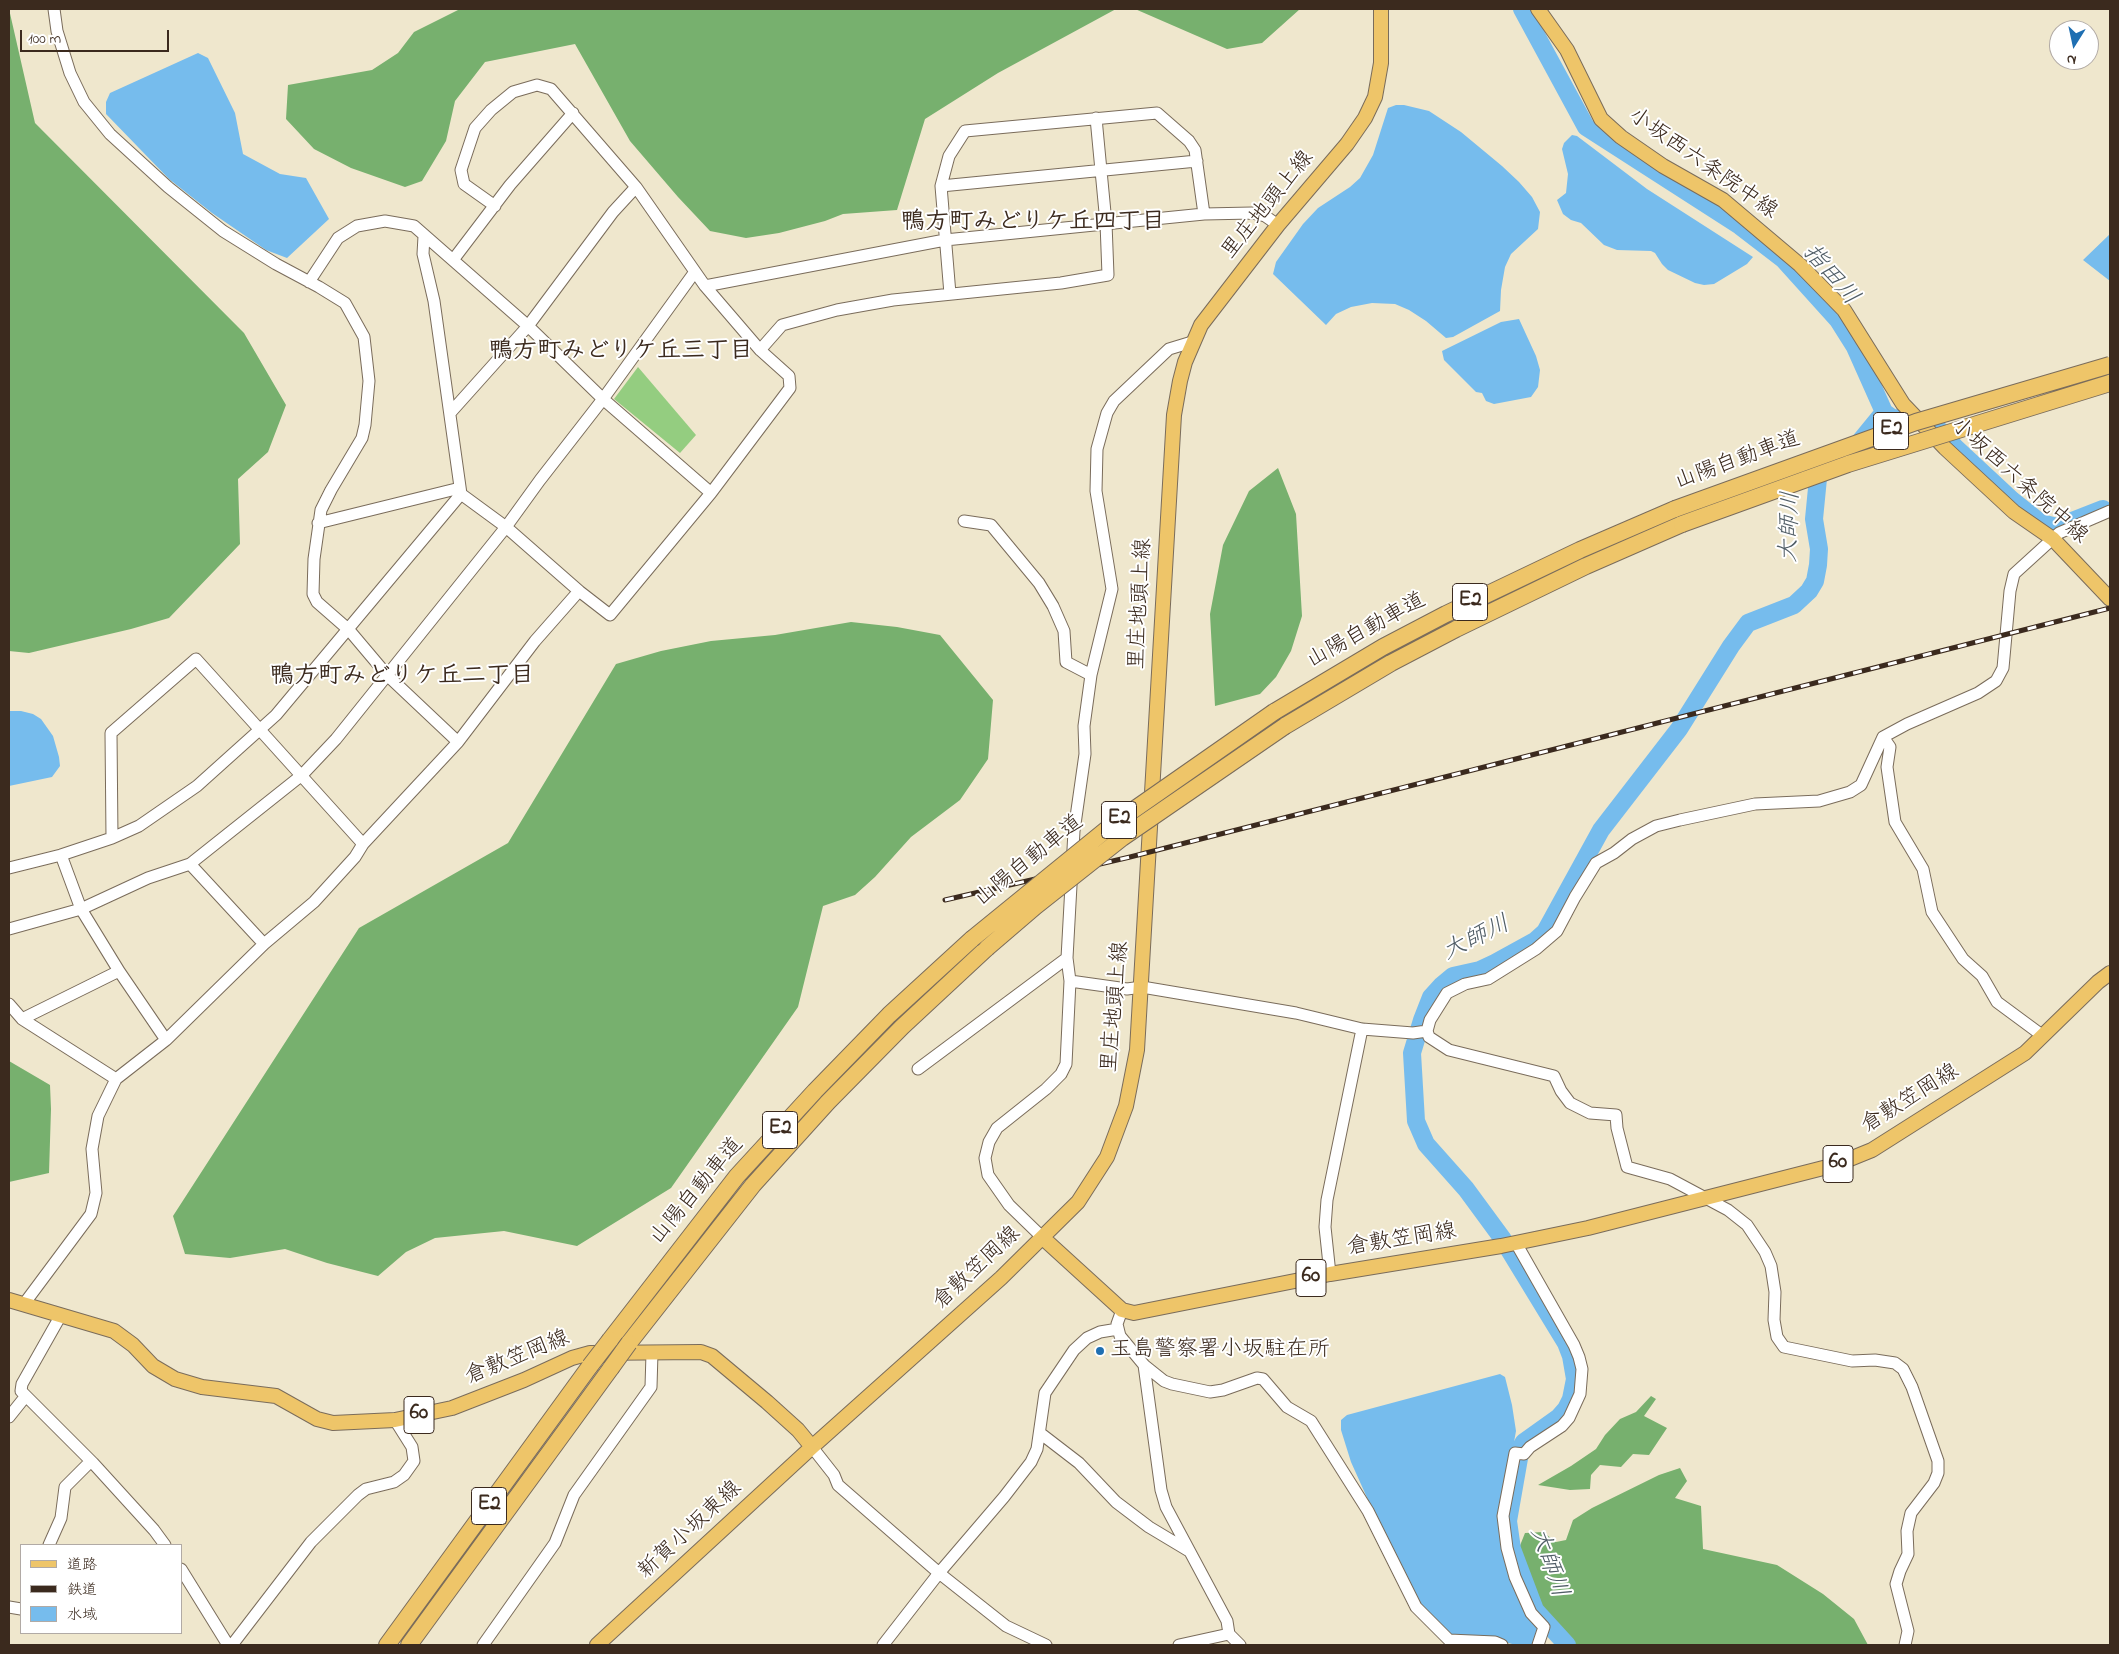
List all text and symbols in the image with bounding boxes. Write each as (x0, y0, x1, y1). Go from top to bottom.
scale bar (22, 20, 171, 52)
north arrow (2049, 20, 2099, 70)
text: 100 m (28, 28, 61, 50)
text: N (2065, 48, 2078, 70)
street label: 小坂西六条院中線 (1622, 104, 1782, 226)
street label: 里庄地頭上線 (1217, 146, 1321, 266)
district label: 鴨方町みどりケ丘四丁目 (901, 210, 1165, 238)
water label: 指田川 (1795, 239, 1863, 313)
district label: 鴨方町みどりケ丘三丁目 (489, 339, 753, 367)
road number: E2 (1874, 412, 1908, 450)
street label: 小坂西六条院中線 (1944, 413, 2092, 551)
street label: 山陽自動車道 (1671, 427, 1805, 497)
water label: 大師川 (1776, 491, 1808, 563)
street label: 里庄地頭上線 (1125, 537, 1159, 671)
road number: E2 (1452, 584, 1488, 620)
street label: 山陽自動車道 (1303, 588, 1431, 676)
district label: 鴨方町みどりケ丘二丁目 (270, 664, 534, 692)
road number: E2 (1102, 802, 1136, 838)
street label: 山陽自動車道 (970, 810, 1090, 914)
water label: 大師川 (1438, 911, 1516, 969)
street label: 里庄地頭上線 (1098, 940, 1136, 1074)
street label: 倉敷笠岡線 (1857, 1060, 1965, 1140)
road number: E2 (762, 1112, 798, 1148)
street label: 山陽自動車道 (645, 1133, 751, 1251)
road number: 60 (1823, 1146, 1853, 1182)
street label: 倉敷笠岡線 (1346, 1219, 1458, 1263)
street label: 倉敷笠岡線 (929, 1222, 1027, 1316)
road number: 60 (1296, 1260, 1326, 1296)
street label: 倉敷笠岡線 (462, 1326, 574, 1392)
place label: 玉島警察署小坂駐在所 (1110, 1338, 1330, 1364)
marker: 玉島警察署小坂駐在所 (1094, 1345, 1106, 1357)
road number: 60 (404, 1396, 434, 1434)
street label: 新賀小坂東線 (634, 1476, 748, 1586)
road number: E2 (472, 1488, 506, 1524)
water label: 大師川 (1522, 1524, 1572, 1602)
legend (20, 1544, 182, 1634)
text: 道路 (67, 1554, 97, 1576)
text: 鉄道 (67, 1579, 97, 1601)
text: 水域 (67, 1604, 97, 1626)

